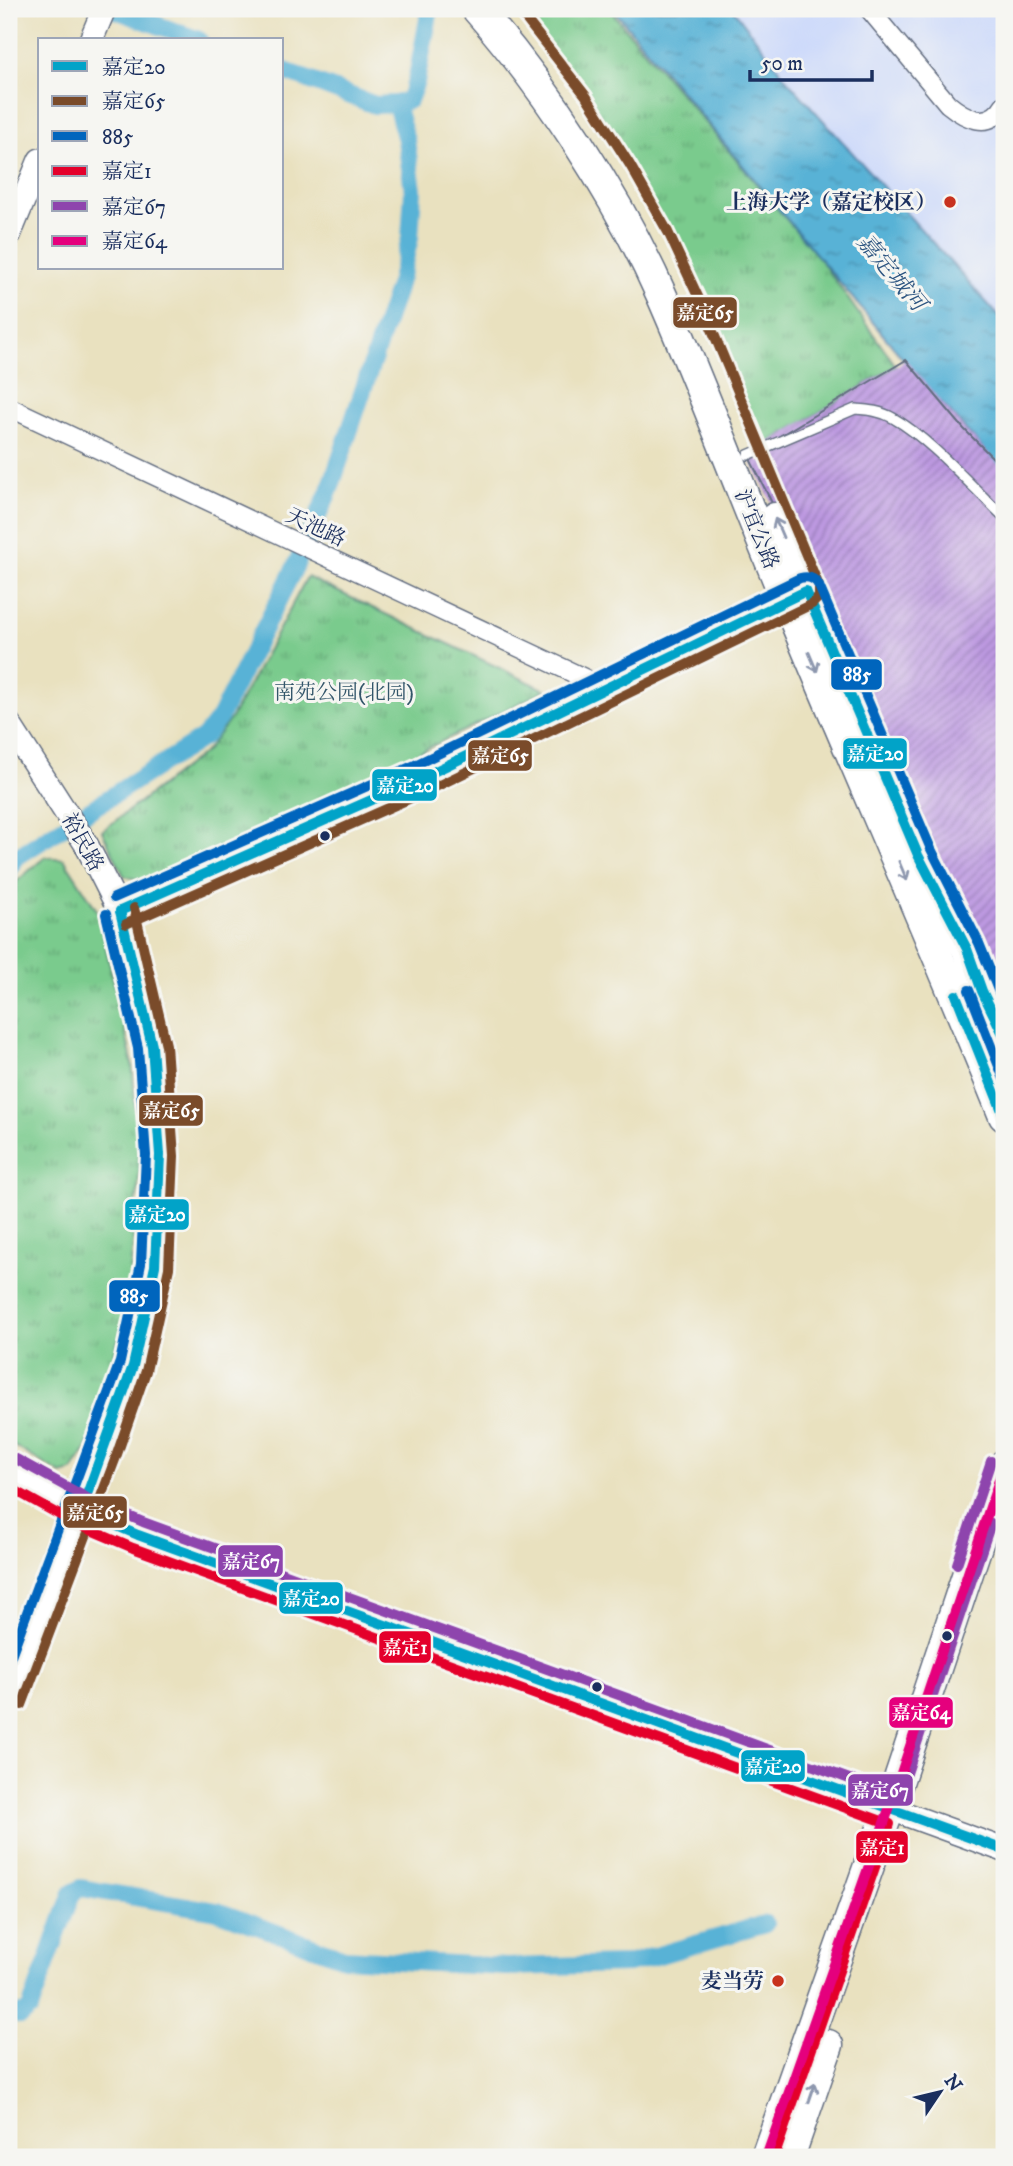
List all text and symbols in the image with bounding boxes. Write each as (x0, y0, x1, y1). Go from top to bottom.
legend (38, 38, 284, 270)
scale bar (750, 38, 873, 82)
text: 50 m (761, 51, 803, 77)
text: 嘉定20 (102, 55, 166, 81)
text: 嘉定65 (102, 89, 165, 115)
text: 885 (102, 125, 133, 151)
text: 嘉定1 (102, 159, 152, 185)
place label: 上海大学（嘉定校区） (726, 190, 936, 216)
marker: 上海大学（嘉定校区） (942, 194, 958, 210)
text: 嘉定67 (102, 195, 166, 221)
water label: 嘉定城河 (850, 228, 934, 321)
text: 嘉定64 (102, 229, 168, 255)
line badge: 嘉定65 (672, 296, 738, 329)
text: 嘉定65 (676, 302, 734, 325)
street label: 沪宜公路 (728, 486, 784, 573)
street label: 天池路 (282, 503, 350, 553)
one-way arrow (772, 518, 785, 539)
one-way arrow (807, 651, 820, 672)
line badge: 885 (830, 658, 883, 691)
text: 885 (843, 664, 872, 687)
park label: 南苑公园(北园) (274, 680, 414, 706)
line badge: 嘉定20 (842, 737, 908, 770)
line badge: 嘉定65 (467, 739, 533, 772)
text: 嘉定20 (846, 743, 904, 766)
text: 嘉定65 (471, 745, 529, 768)
line badge: 嘉定20 (371, 768, 438, 802)
text: 嘉定20 (376, 775, 434, 798)
street label: 裕民路 (55, 809, 109, 876)
unlabelled marker (318, 829, 332, 843)
one-way arrow (897, 860, 910, 881)
line badge: 嘉定65 (138, 1094, 204, 1127)
text: 嘉定65 (142, 1100, 200, 1123)
line badge: 嘉定20 (124, 1198, 190, 1231)
text: 嘉定20 (128, 1204, 186, 1227)
line badge: 885 (108, 1279, 161, 1313)
text: 885 (120, 1286, 149, 1309)
line badge: 嘉定65 (62, 1495, 128, 1529)
text: 嘉定65 (66, 1502, 124, 1525)
line badge: 嘉定67 (217, 1544, 284, 1578)
text: 嘉定67 (222, 1551, 280, 1574)
line badge: 嘉定20 (278, 1581, 344, 1615)
text: 嘉定20 (282, 1588, 340, 1611)
unlabelled marker (940, 1629, 954, 1643)
line badge: 嘉定1 (378, 1630, 432, 1664)
text: 嘉定1 (383, 1637, 428, 1660)
unlabelled marker (590, 1680, 604, 1694)
line badge: 嘉定64 (888, 1696, 954, 1729)
text: 嘉定64 (892, 1702, 951, 1725)
line badge: 嘉定20 (740, 1749, 806, 1783)
text: 嘉定20 (744, 1756, 802, 1779)
line badge: 嘉定67 (847, 1773, 914, 1807)
text: 嘉定67 (851, 1780, 909, 1803)
line badge: 嘉定1 (855, 1830, 909, 1864)
text: 嘉定1 (860, 1837, 905, 1860)
place label: 麦当劳 (701, 1969, 764, 1995)
marker: 麦当劳 (770, 1973, 786, 1989)
north arrow (904, 2058, 974, 2128)
text: N (939, 2070, 967, 2096)
one-way arrow (807, 2082, 819, 2104)

